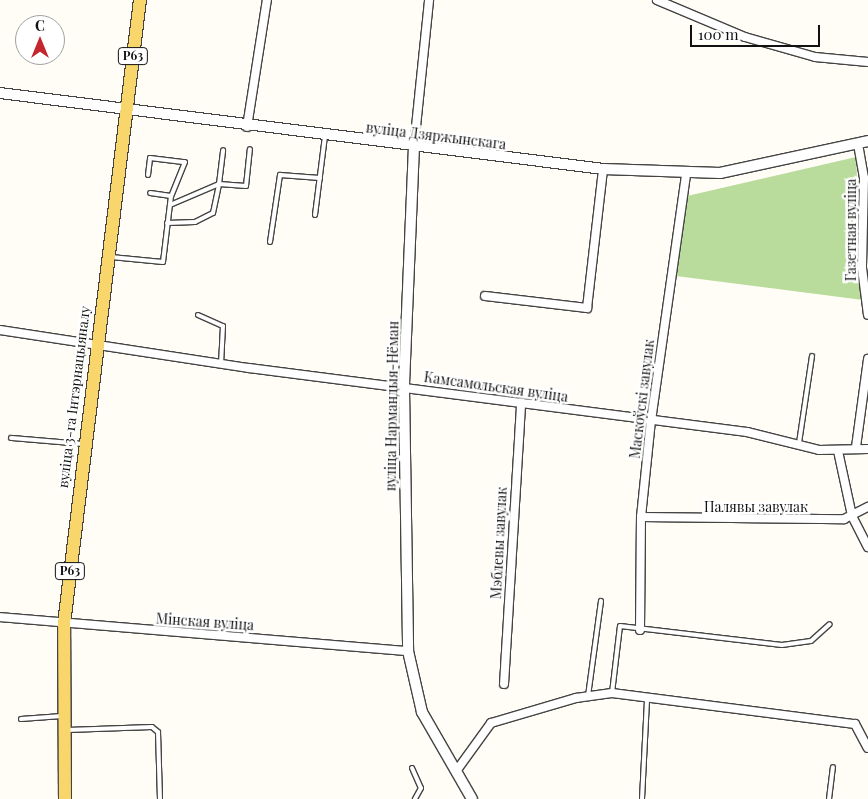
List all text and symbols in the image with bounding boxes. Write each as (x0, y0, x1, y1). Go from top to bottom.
north arrow (15, 15, 65, 65)
scale bar (693, 15, 823, 47)
text: С (35, 16, 45, 35)
text: 100 m (698, 24, 739, 44)
road number: Р63 (117, 46, 149, 66)
street label: вуліца Дзяржынскага (365, 119, 507, 153)
street label: Газетная вуліца (843, 179, 859, 281)
street label: вуліца 3-га Інтэрнацыяналу (54, 305, 94, 489)
street label: вуліца Нармандыя-Нёман (382, 321, 402, 491)
street label: Маскоўскі завулак (626, 339, 658, 459)
street label: Камсамольская вуліца (423, 369, 569, 405)
street label: Мэблевы завулак (488, 487, 510, 599)
street label: Палявы завулак (704, 499, 808, 515)
road number: Р63 (54, 562, 86, 580)
street label: Мінская вуліца (155, 610, 255, 634)

